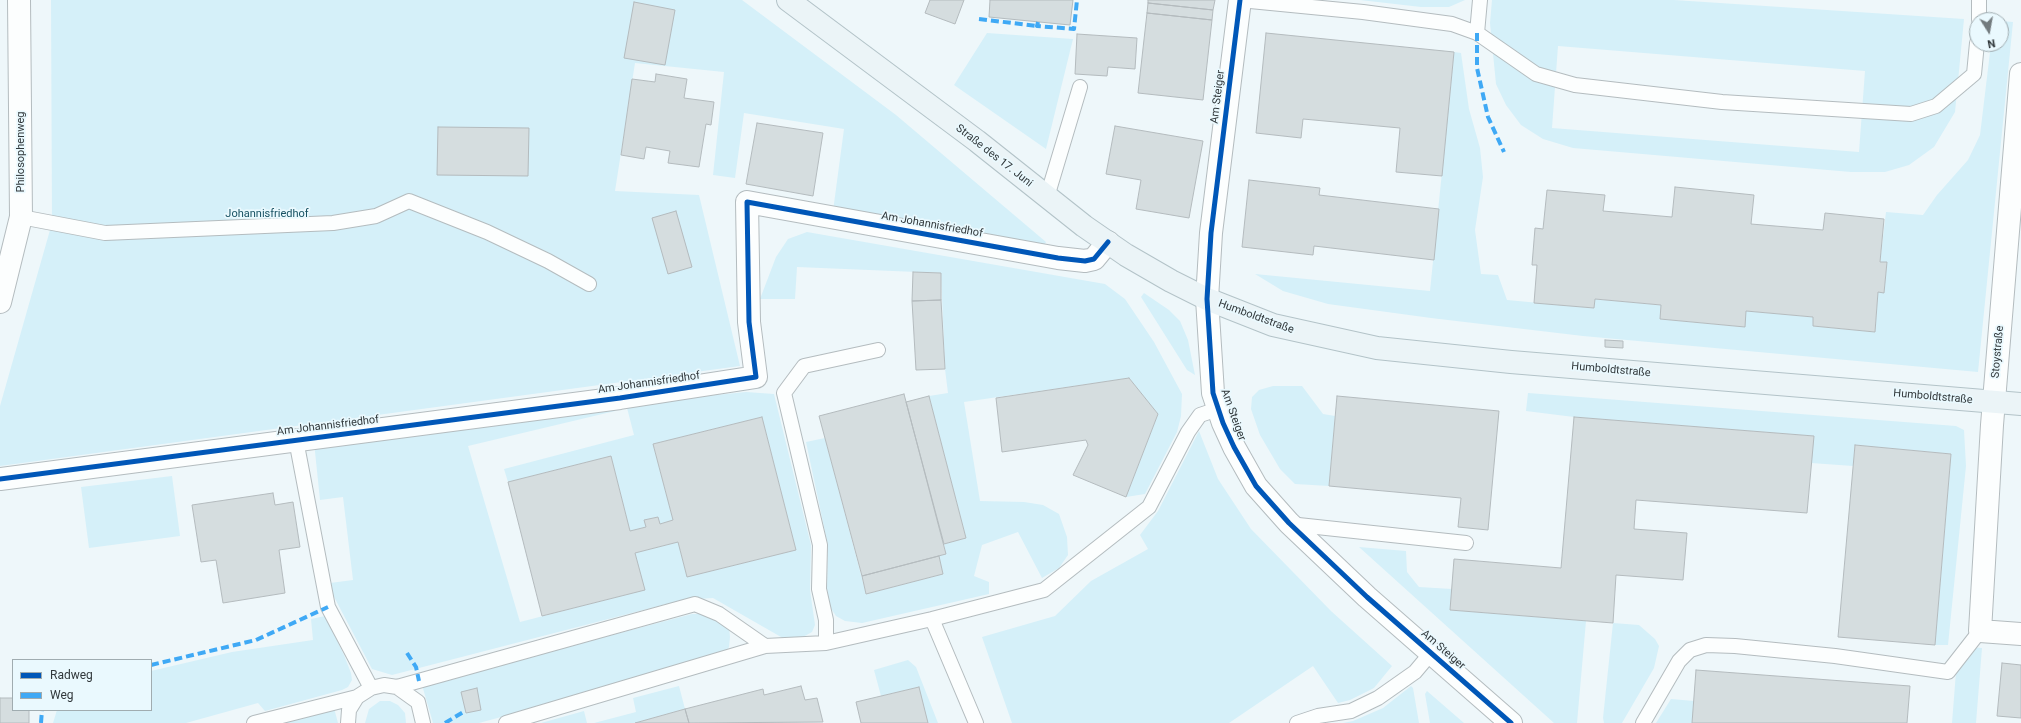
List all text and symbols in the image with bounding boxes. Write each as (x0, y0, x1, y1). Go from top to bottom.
north arrow (1969, 12, 2009, 52)
text: N (1986, 36, 1996, 50)
street label: Am Steiger (1208, 69, 1228, 125)
street label: Philosophenweg (14, 112, 28, 192)
street label: Straße des 17. Juni (953, 122, 1035, 190)
park label: Johannisfriedhof (225, 207, 309, 221)
street label: Am Johannisfriedhof (880, 210, 984, 240)
street label: Humboldtstraße (1216, 297, 1296, 337)
street label: Stoystraße (1989, 325, 2007, 379)
street label: Humboldtstraße (1571, 360, 1651, 380)
street label: Am Johannisfriedhof (597, 369, 701, 397)
street label: Am Steiger (1218, 387, 1248, 443)
street label: Humboldtstraße (1893, 387, 1973, 407)
street label: Am Johannisfriedhof (276, 413, 380, 439)
street label: Am Steiger (1418, 627, 1468, 673)
legend (12, 659, 152, 711)
text: Radweg (50, 668, 93, 682)
text: Weg (50, 688, 74, 702)

